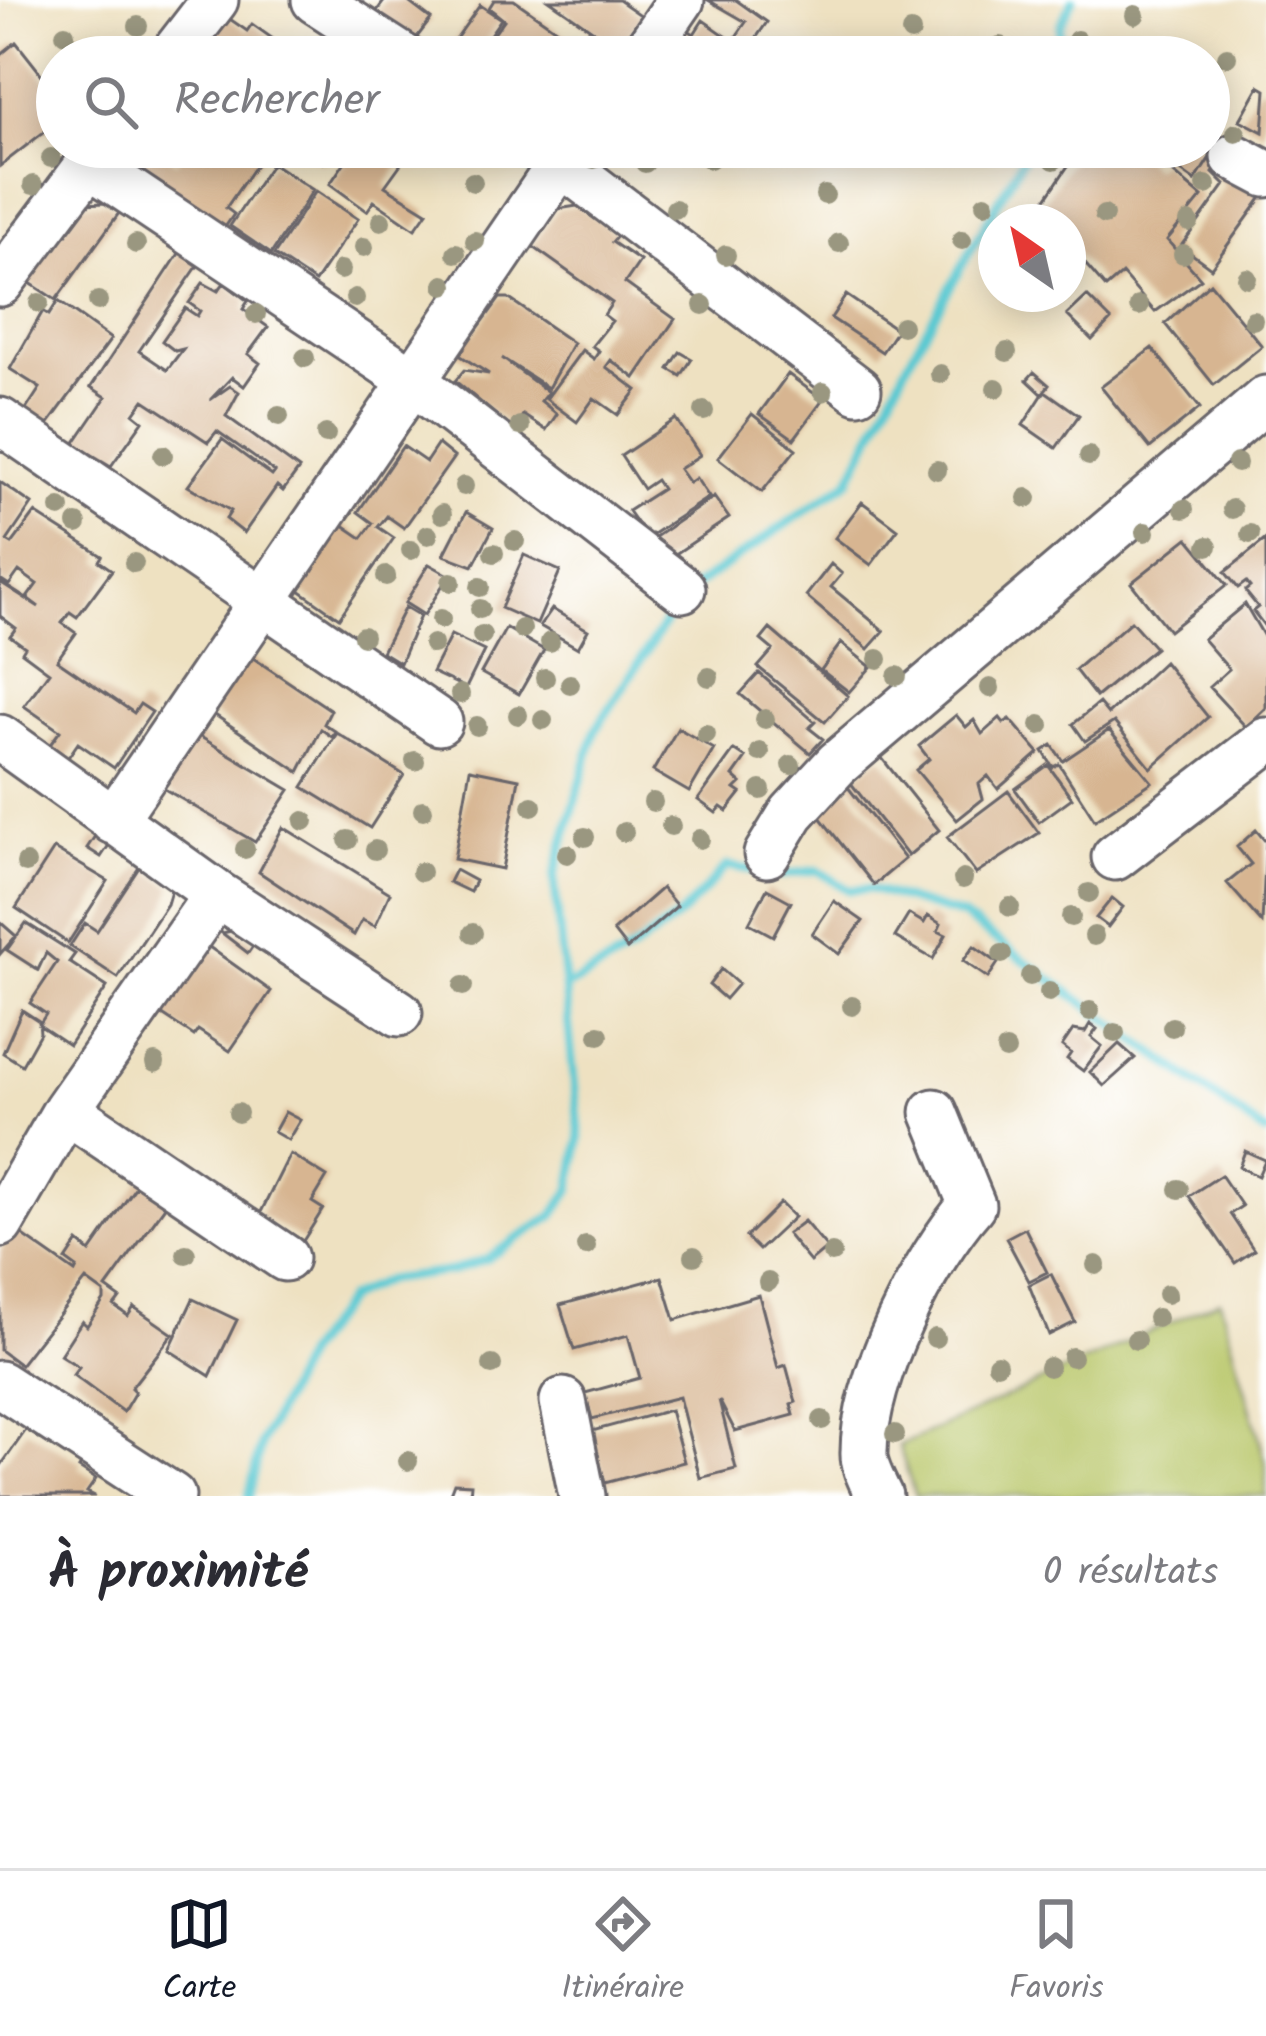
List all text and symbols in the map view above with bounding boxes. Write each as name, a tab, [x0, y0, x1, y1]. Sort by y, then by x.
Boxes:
search box	[36, 36, 1230, 168]
text: Rechercher	[174, 66, 379, 138]
icon: search	[78, 69, 144, 135]
north arrow	[978, 204, 1086, 312]
text: À proximité	[48, 1534, 308, 1615]
text: 0 résultats	[1043, 1543, 1218, 1605]
tab: Carte	[162, 1891, 236, 2016]
tab: Itinéraire	[561, 1891, 684, 2016]
tab: Favoris	[1009, 1891, 1104, 2016]

